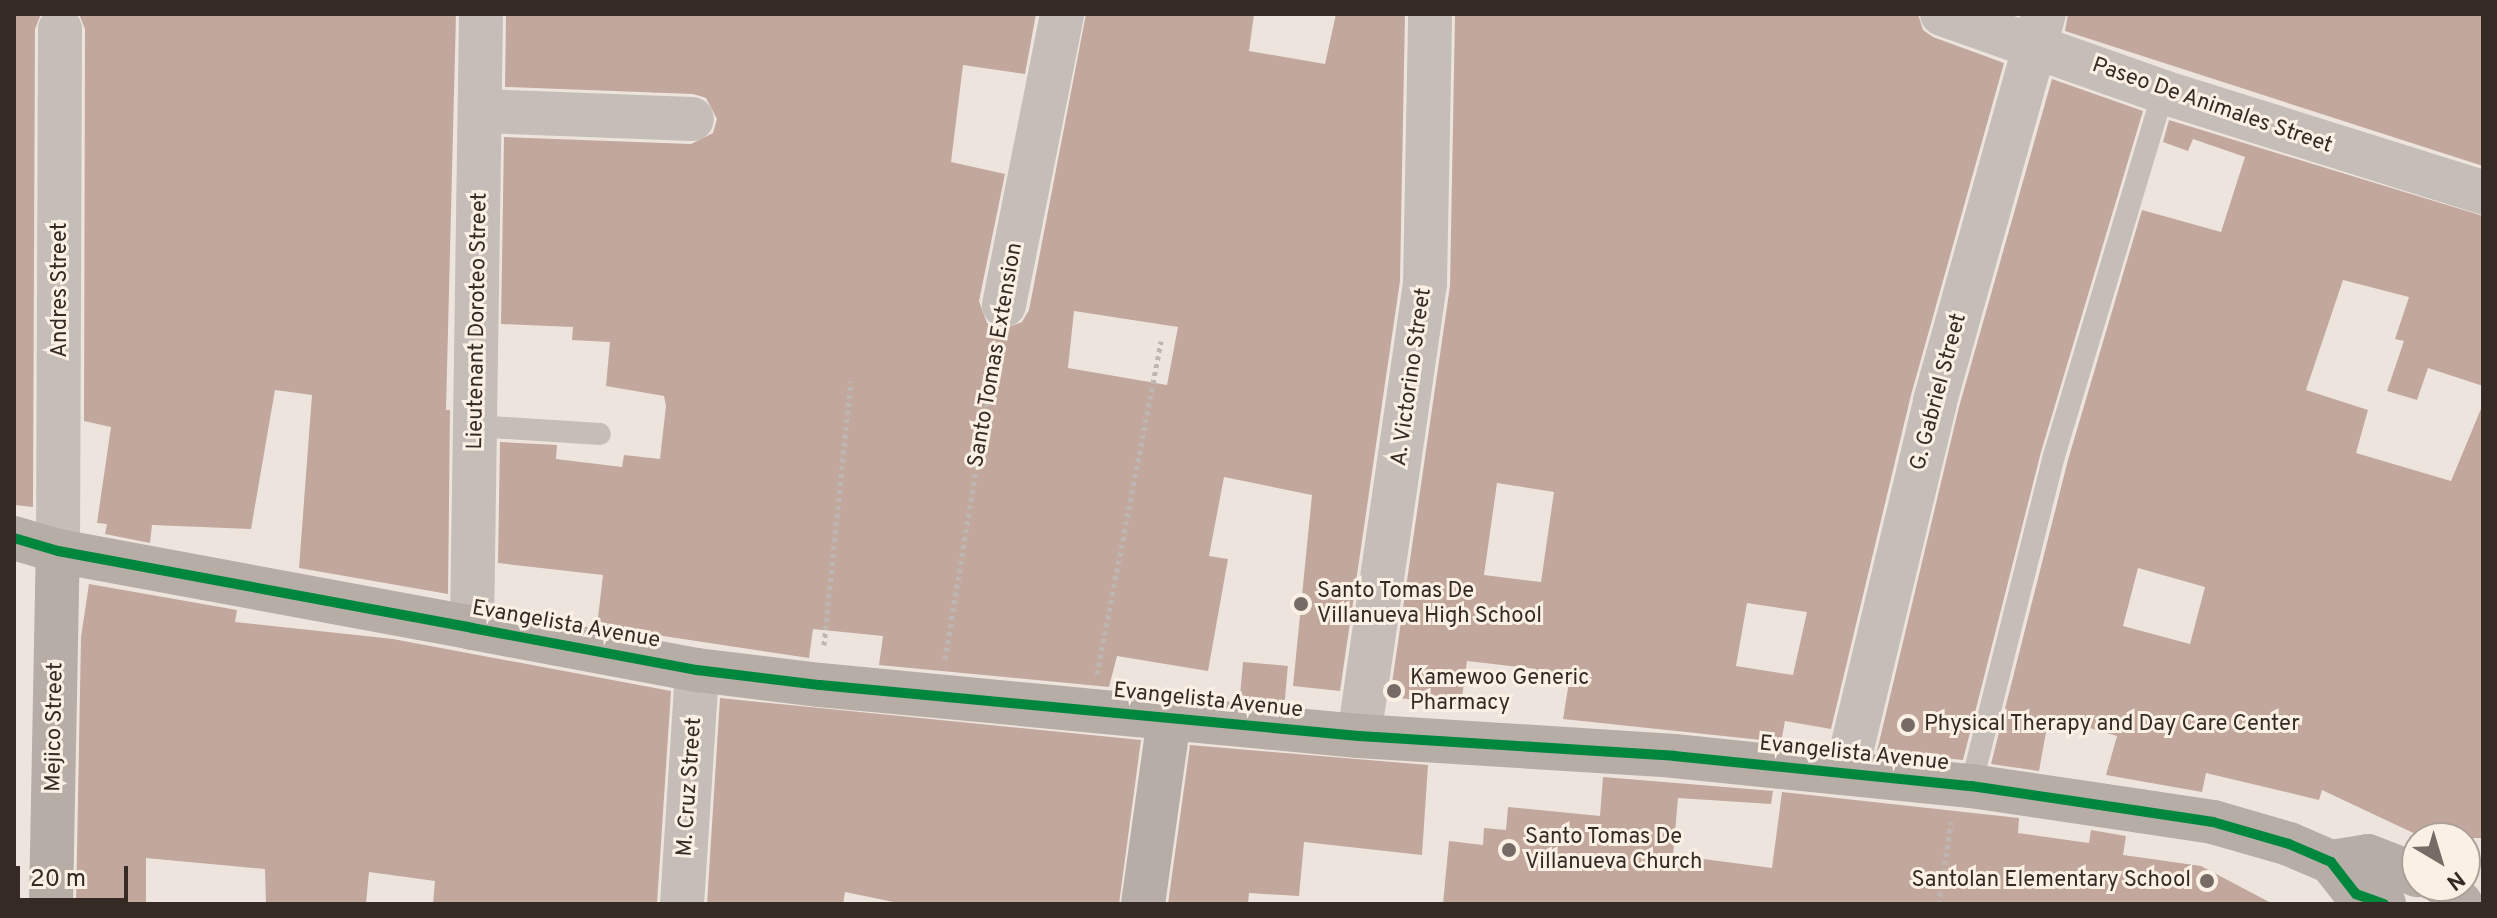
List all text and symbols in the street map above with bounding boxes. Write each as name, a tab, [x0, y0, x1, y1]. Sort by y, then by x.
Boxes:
street label: Paseo De Animales Street	[2088, 52, 2336, 160]
street label: Lieutenant Doroteo Street	[463, 192, 493, 450]
street label: Andres Street	[48, 222, 74, 358]
street label: Santo Tomas Extension	[963, 240, 1029, 470]
street label: A. Victorino Street	[1386, 286, 1438, 468]
street label: G. Gabriel Street	[1905, 311, 1973, 473]
place label: Santo Tomas De Villanueva High School	[1317, 578, 1542, 630]
street label: Evangelista Avenue	[469, 595, 663, 655]
marker: Santo Tomas De Villanueva High School	[1292, 595, 1310, 613]
street label: Mejico Street	[41, 662, 69, 792]
place label: Kamewoo Generic Pharmacy	[1410, 665, 1589, 716]
street label: Evangelista Avenue	[1111, 678, 1305, 724]
marker: Kamewoo Generic Pharmacy	[1385, 682, 1403, 700]
place label: Physical Therapy and Day Care Center	[1924, 712, 2301, 738]
marker: Physical Therapy and Day Care Center	[1899, 716, 1917, 734]
street label: M. Cruz Street	[672, 717, 708, 857]
street label: Evangelista Avenue	[1757, 731, 1951, 777]
north arrow	[2401, 822, 2481, 902]
place label: Santo Tomas De Villanueva Church	[1525, 824, 1702, 876]
marker: Santo Tomas De Villanueva Church	[1500, 841, 1518, 859]
scale bar	[20, 850, 132, 900]
text: N	[2440, 864, 2469, 895]
text: 20 m	[30, 865, 86, 895]
place label: Santolan Elementary School	[1912, 868, 2191, 894]
marker: Santolan Elementary School	[2198, 872, 2216, 890]

